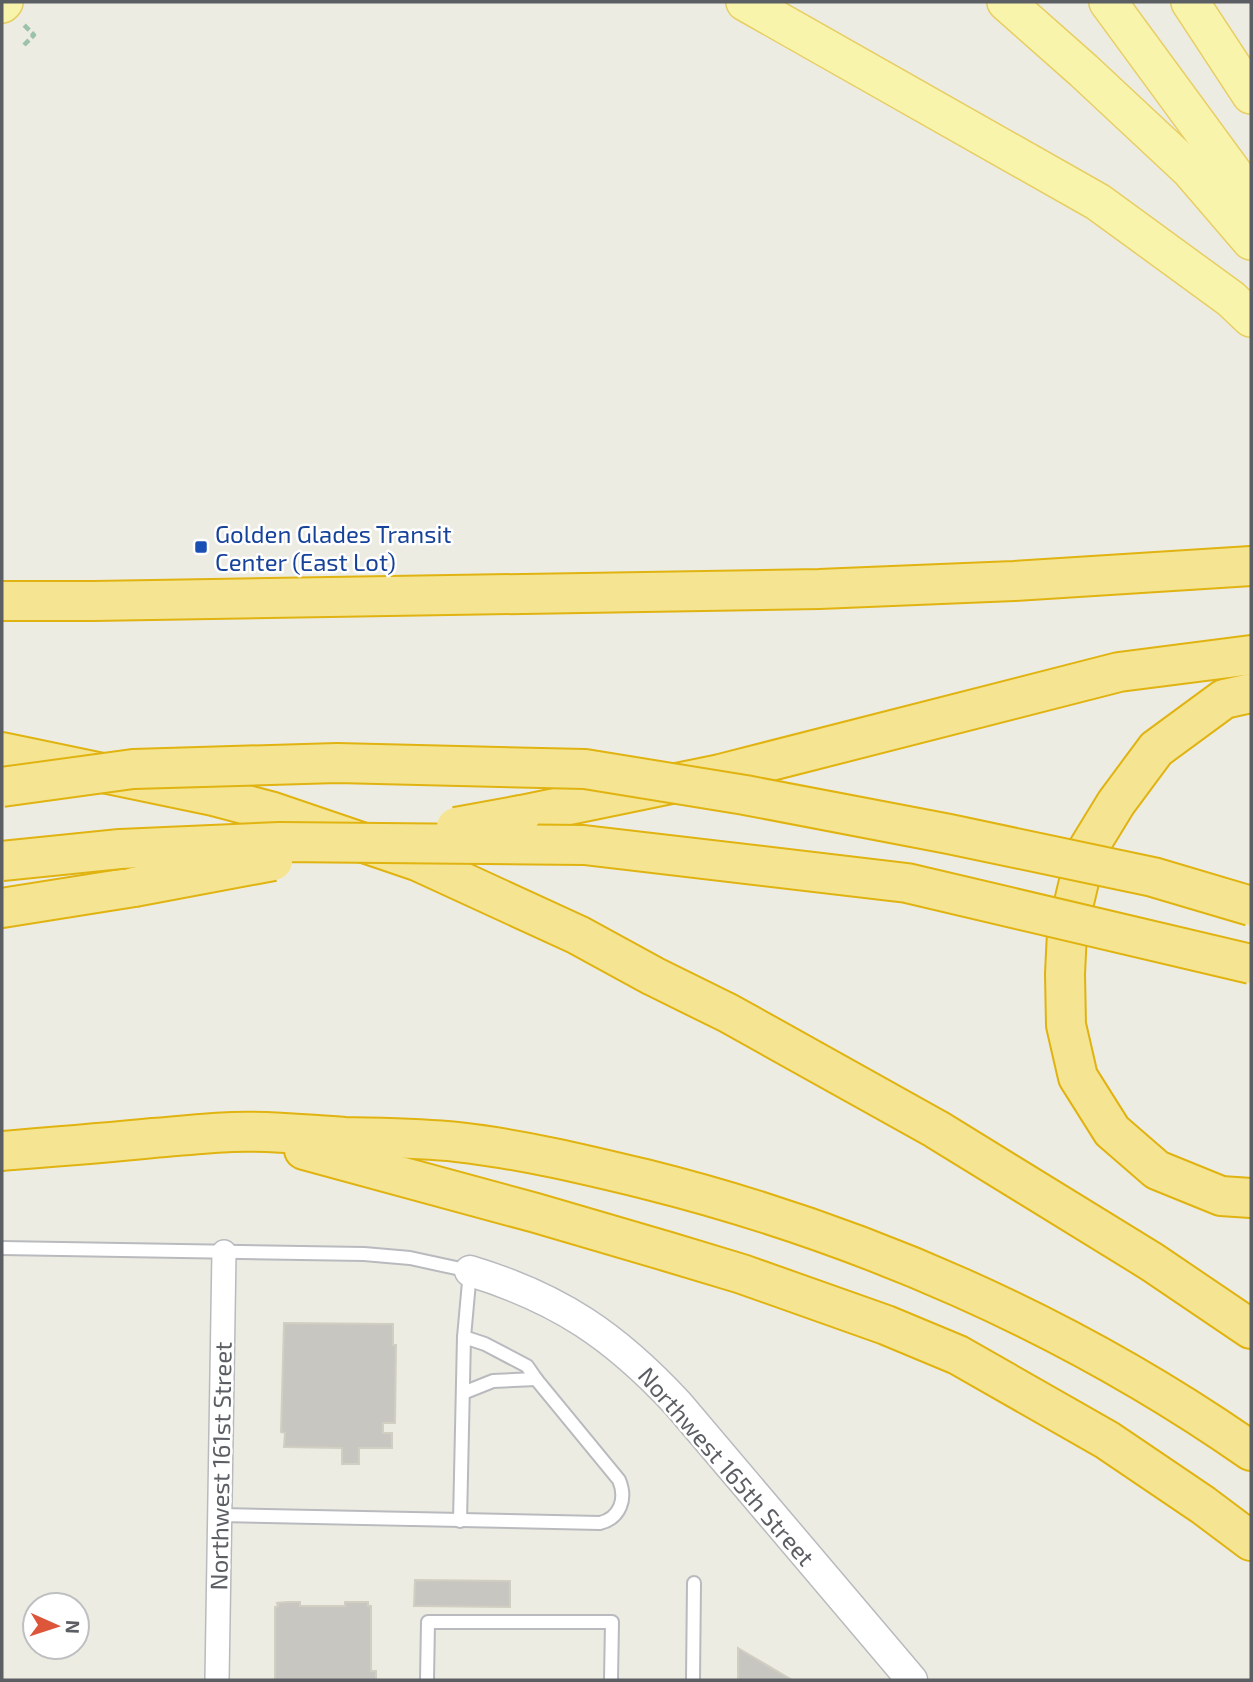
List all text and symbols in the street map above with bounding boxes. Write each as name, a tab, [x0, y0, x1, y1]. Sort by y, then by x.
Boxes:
place label: Golden Glades Transit Center (East Lot)	[215, 519, 452, 576]
marker: Golden Glades Transit Center (East Lot)	[193, 539, 209, 555]
street label: Northwest 161st Street	[203, 1341, 237, 1591]
street label: Northwest 165th Street	[633, 1361, 821, 1571]
north arrow	[21, 1591, 91, 1661]
text: N	[62, 1619, 85, 1634]

